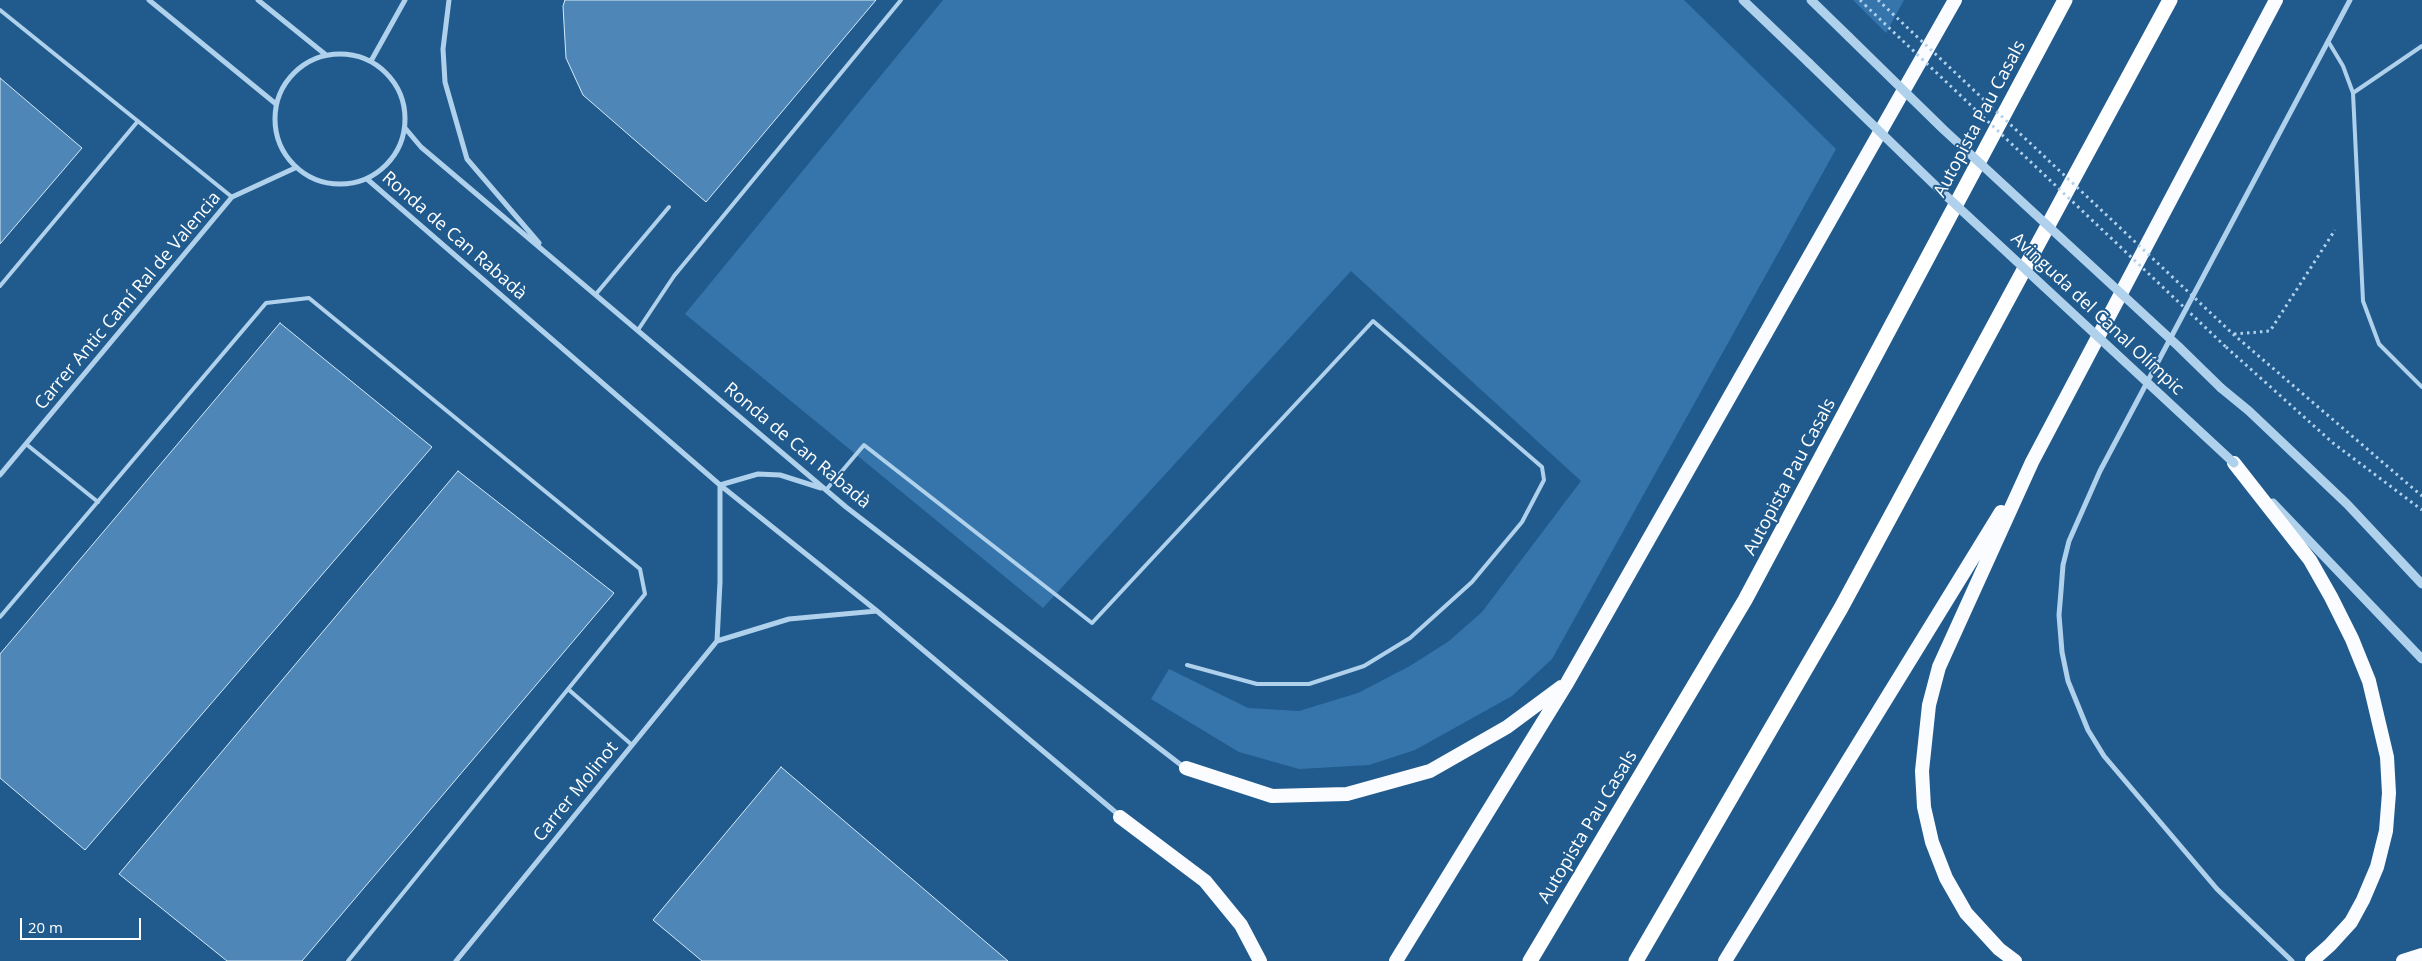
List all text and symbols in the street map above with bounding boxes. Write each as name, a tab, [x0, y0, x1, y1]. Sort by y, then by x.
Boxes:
street label: Autopista Pau Casals	[1930, 37, 2030, 201]
street label: Ronda de Can Rabadà	[377, 167, 531, 305]
street label: Carrer Antic Camí Ral de Valencia	[30, 188, 226, 414]
street label: Avinguda del Canal Olímpic	[2006, 228, 2188, 400]
street label: Ronda de Can Rabadà	[719, 378, 875, 514]
street label: Autopista Pau Casals	[1740, 395, 1840, 559]
street label: Carrer Molinot	[529, 738, 623, 846]
street label: Autopista Pau Casals	[1534, 747, 1642, 907]
scale bar	[22, 908, 144, 940]
text: 20 m	[28, 917, 63, 937]

